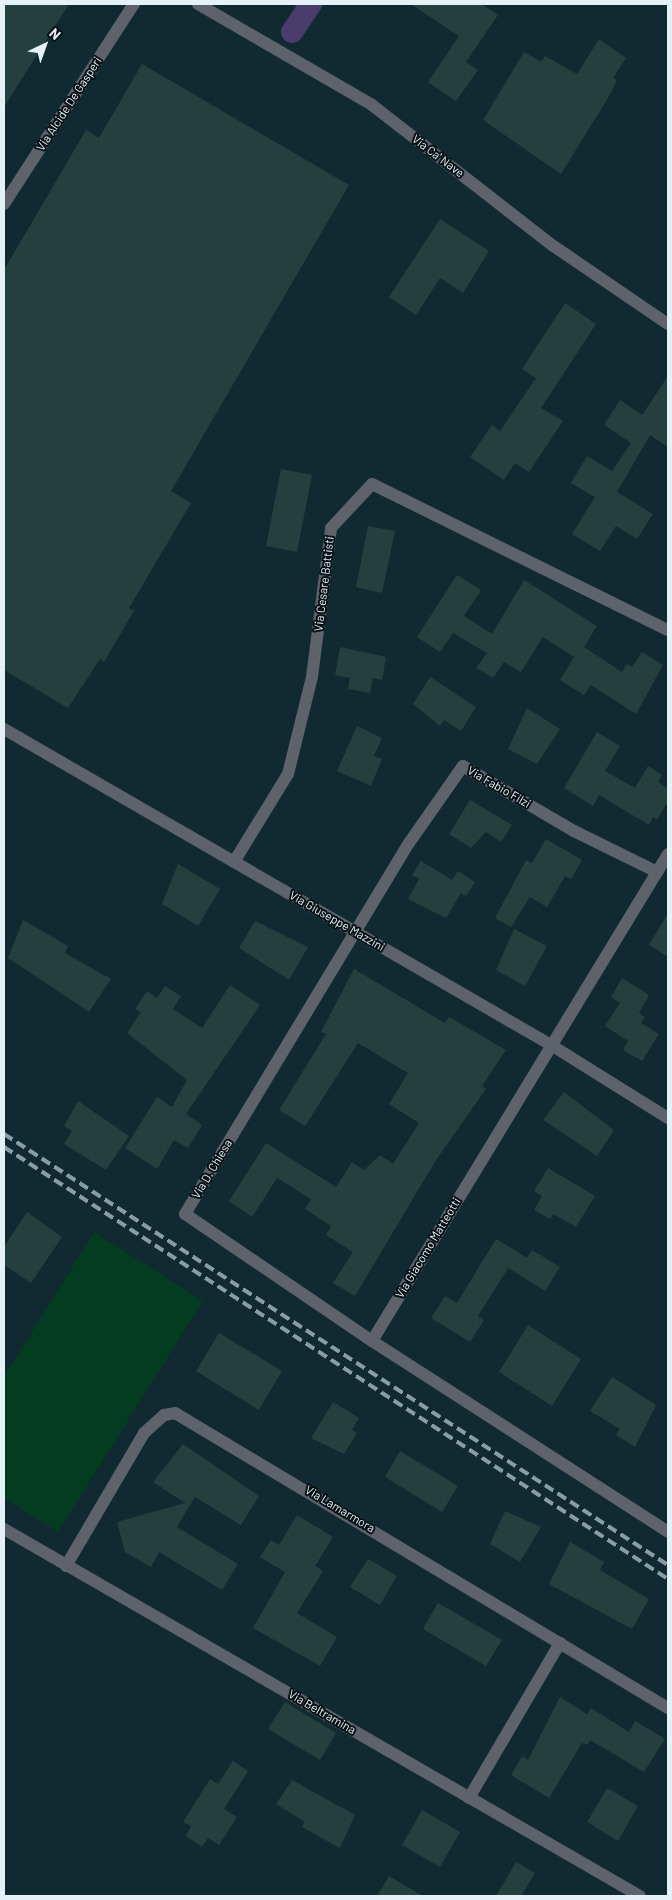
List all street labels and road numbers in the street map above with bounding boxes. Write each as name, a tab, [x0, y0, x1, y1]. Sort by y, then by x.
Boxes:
street label: Via Alcide De Gasperi	[33, 54, 105, 154]
street label: Via Ca' Nave	[409, 132, 467, 180]
street label: Via Cesare Battisti	[311, 536, 337, 632]
street label: Via Fabio Filzi	[465, 763, 533, 811]
street label: Via Giuseppe Mazzini	[287, 888, 387, 954]
street label: Via D. Chiesa	[189, 1137, 235, 1201]
street label: Via Giacomo Matteotti	[392, 1195, 464, 1301]
street label: Via Lamarmora	[302, 1483, 378, 1535]
street label: Via Beltramina	[286, 1687, 358, 1737]

